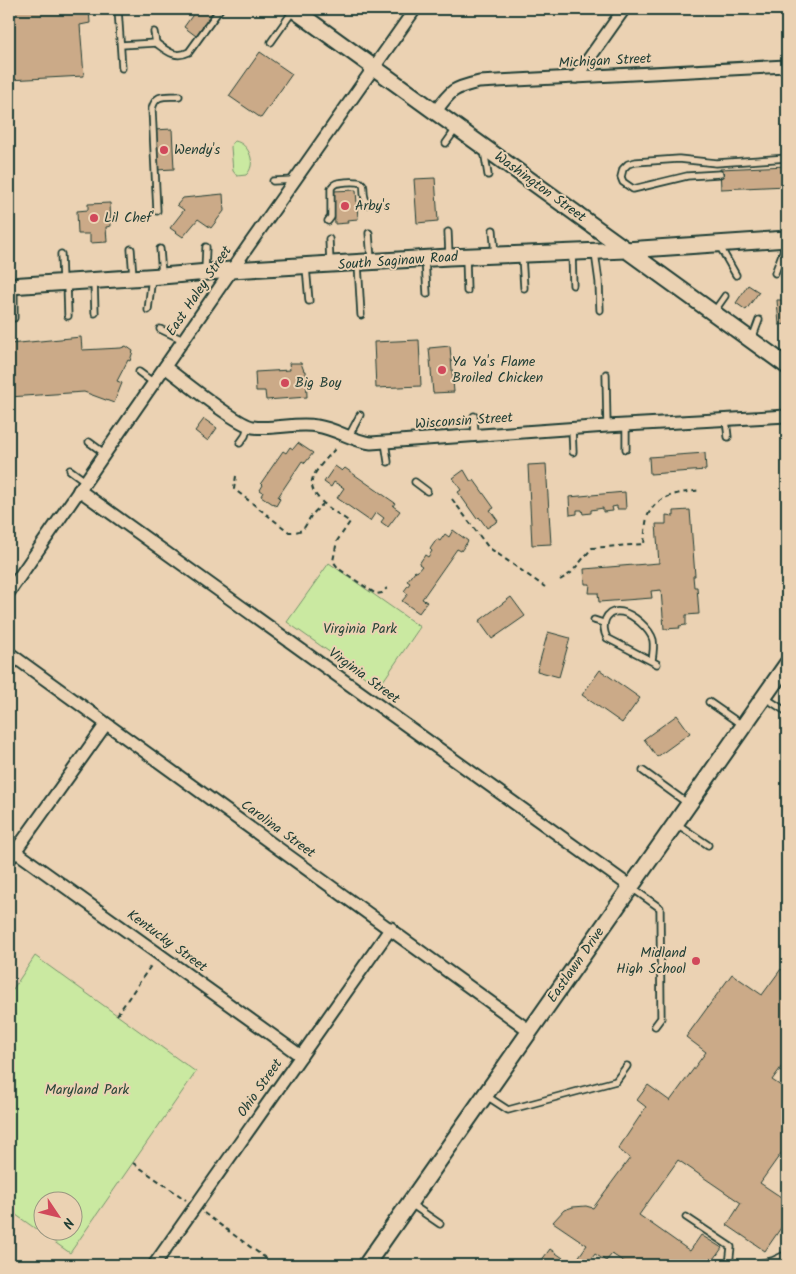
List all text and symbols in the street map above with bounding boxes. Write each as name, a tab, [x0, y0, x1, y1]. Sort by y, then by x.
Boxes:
street label: Michigan Street	[558, 48, 653, 74]
place label: Wendy's	[174, 139, 220, 161]
marker: Wendy's	[158, 144, 170, 156]
street label: Washington Street	[490, 146, 591, 228]
place label: Arby's	[355, 195, 390, 217]
marker: Arby's	[339, 200, 351, 212]
place label: Lil Chef'	[104, 207, 154, 229]
marker: Lil Chef'	[88, 212, 100, 224]
street label: East Haley Street	[160, 241, 238, 341]
street label: South Saginaw Road	[337, 246, 460, 276]
place label: Ya Ya's Flame Broiled Chicken	[452, 351, 543, 389]
marker: Ya Ya's Flame Broiled Chicken	[436, 364, 448, 376]
place label: Big Boy	[295, 372, 342, 394]
marker: Big Boy	[279, 377, 291, 389]
street label: Wisconsin Street	[414, 407, 514, 435]
park label: Virginia Park	[323, 618, 397, 640]
street label: Virginia Street	[324, 642, 405, 710]
street label: Carolina Street	[236, 794, 320, 864]
street label: Kentucky Street	[122, 904, 212, 978]
street label: Eastlawn Drive	[542, 922, 611, 1007]
place label: Midland High School	[616, 942, 687, 980]
marker: Midland High School	[690, 955, 702, 967]
street label: Ohio Street	[232, 1054, 289, 1122]
park label: Maryland Park	[45, 1079, 130, 1101]
north arrow	[32, 1192, 82, 1242]
text: N	[56, 1213, 79, 1233]

